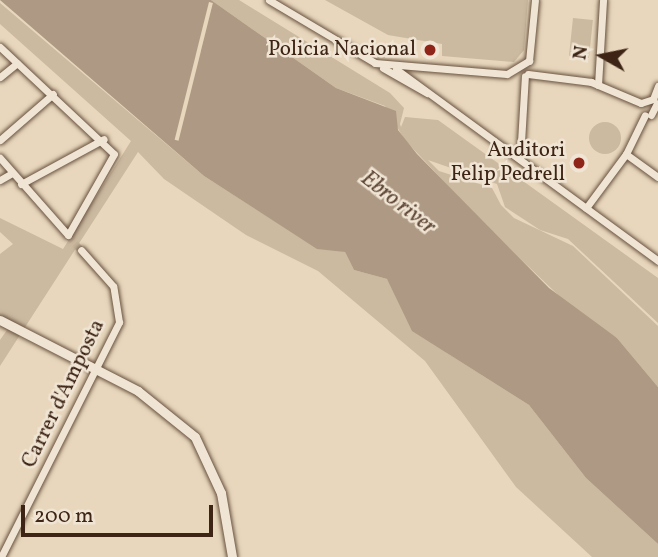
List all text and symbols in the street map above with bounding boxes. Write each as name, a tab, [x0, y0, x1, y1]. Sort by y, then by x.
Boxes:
north arrow	[567, 21, 637, 91]
place label: Policia Nacional	[268, 37, 416, 63]
marker: Policia Nacional	[422, 42, 438, 58]
text: N	[567, 44, 595, 62]
place label: Auditori Felip Pedrell	[451, 138, 565, 188]
marker: Auditori Felip Pedrell	[571, 155, 587, 171]
water label: Ebro river	[355, 165, 441, 241]
street label: Carrer d'Amposta	[17, 316, 111, 472]
scale bar	[24, 490, 217, 534]
text: 200 m	[34, 502, 94, 531]

